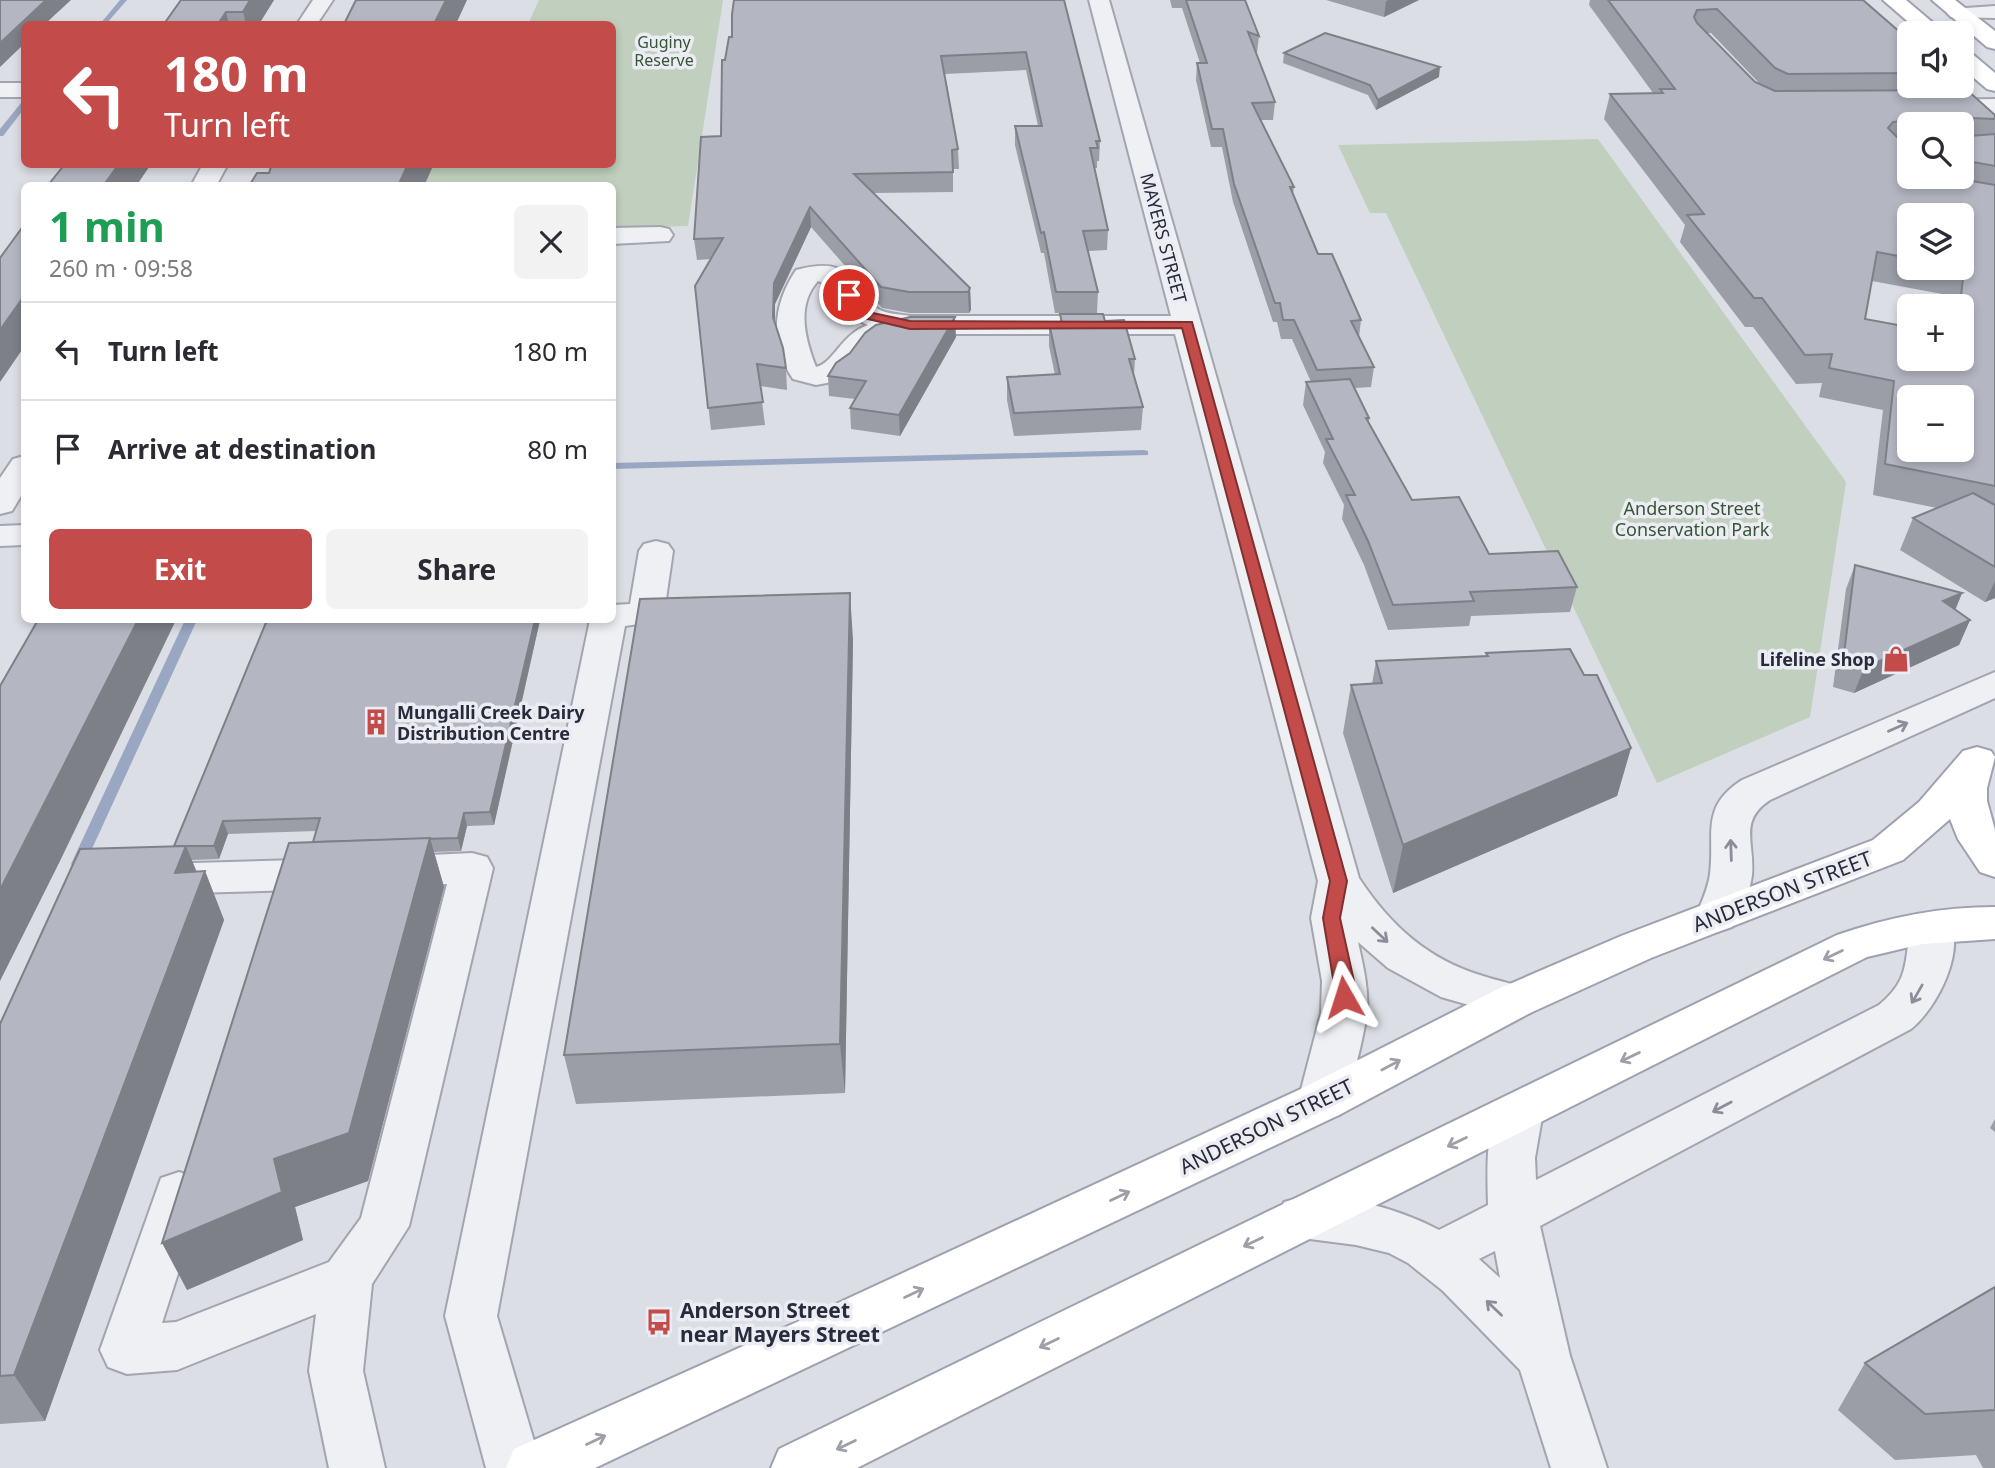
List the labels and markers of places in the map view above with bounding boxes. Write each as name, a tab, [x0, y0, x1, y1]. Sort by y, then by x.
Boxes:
pin	[819, 265, 879, 325]
shop icon: Lifeline Shop	[1881, 644, 1911, 674]
place label: Lifeline Shop	[1760, 647, 1875, 671]
place label: Mungalli Creek Dairy Distribution Centre	[397, 700, 585, 745]
building icon: Mungalli Creek Dairy Distribution Centre	[361, 707, 391, 737]
place label: Anderson Street near Mayers Street	[680, 1296, 880, 1348]
bus stop icon: Anderson Street near Mayers Street	[644, 1307, 674, 1337]

